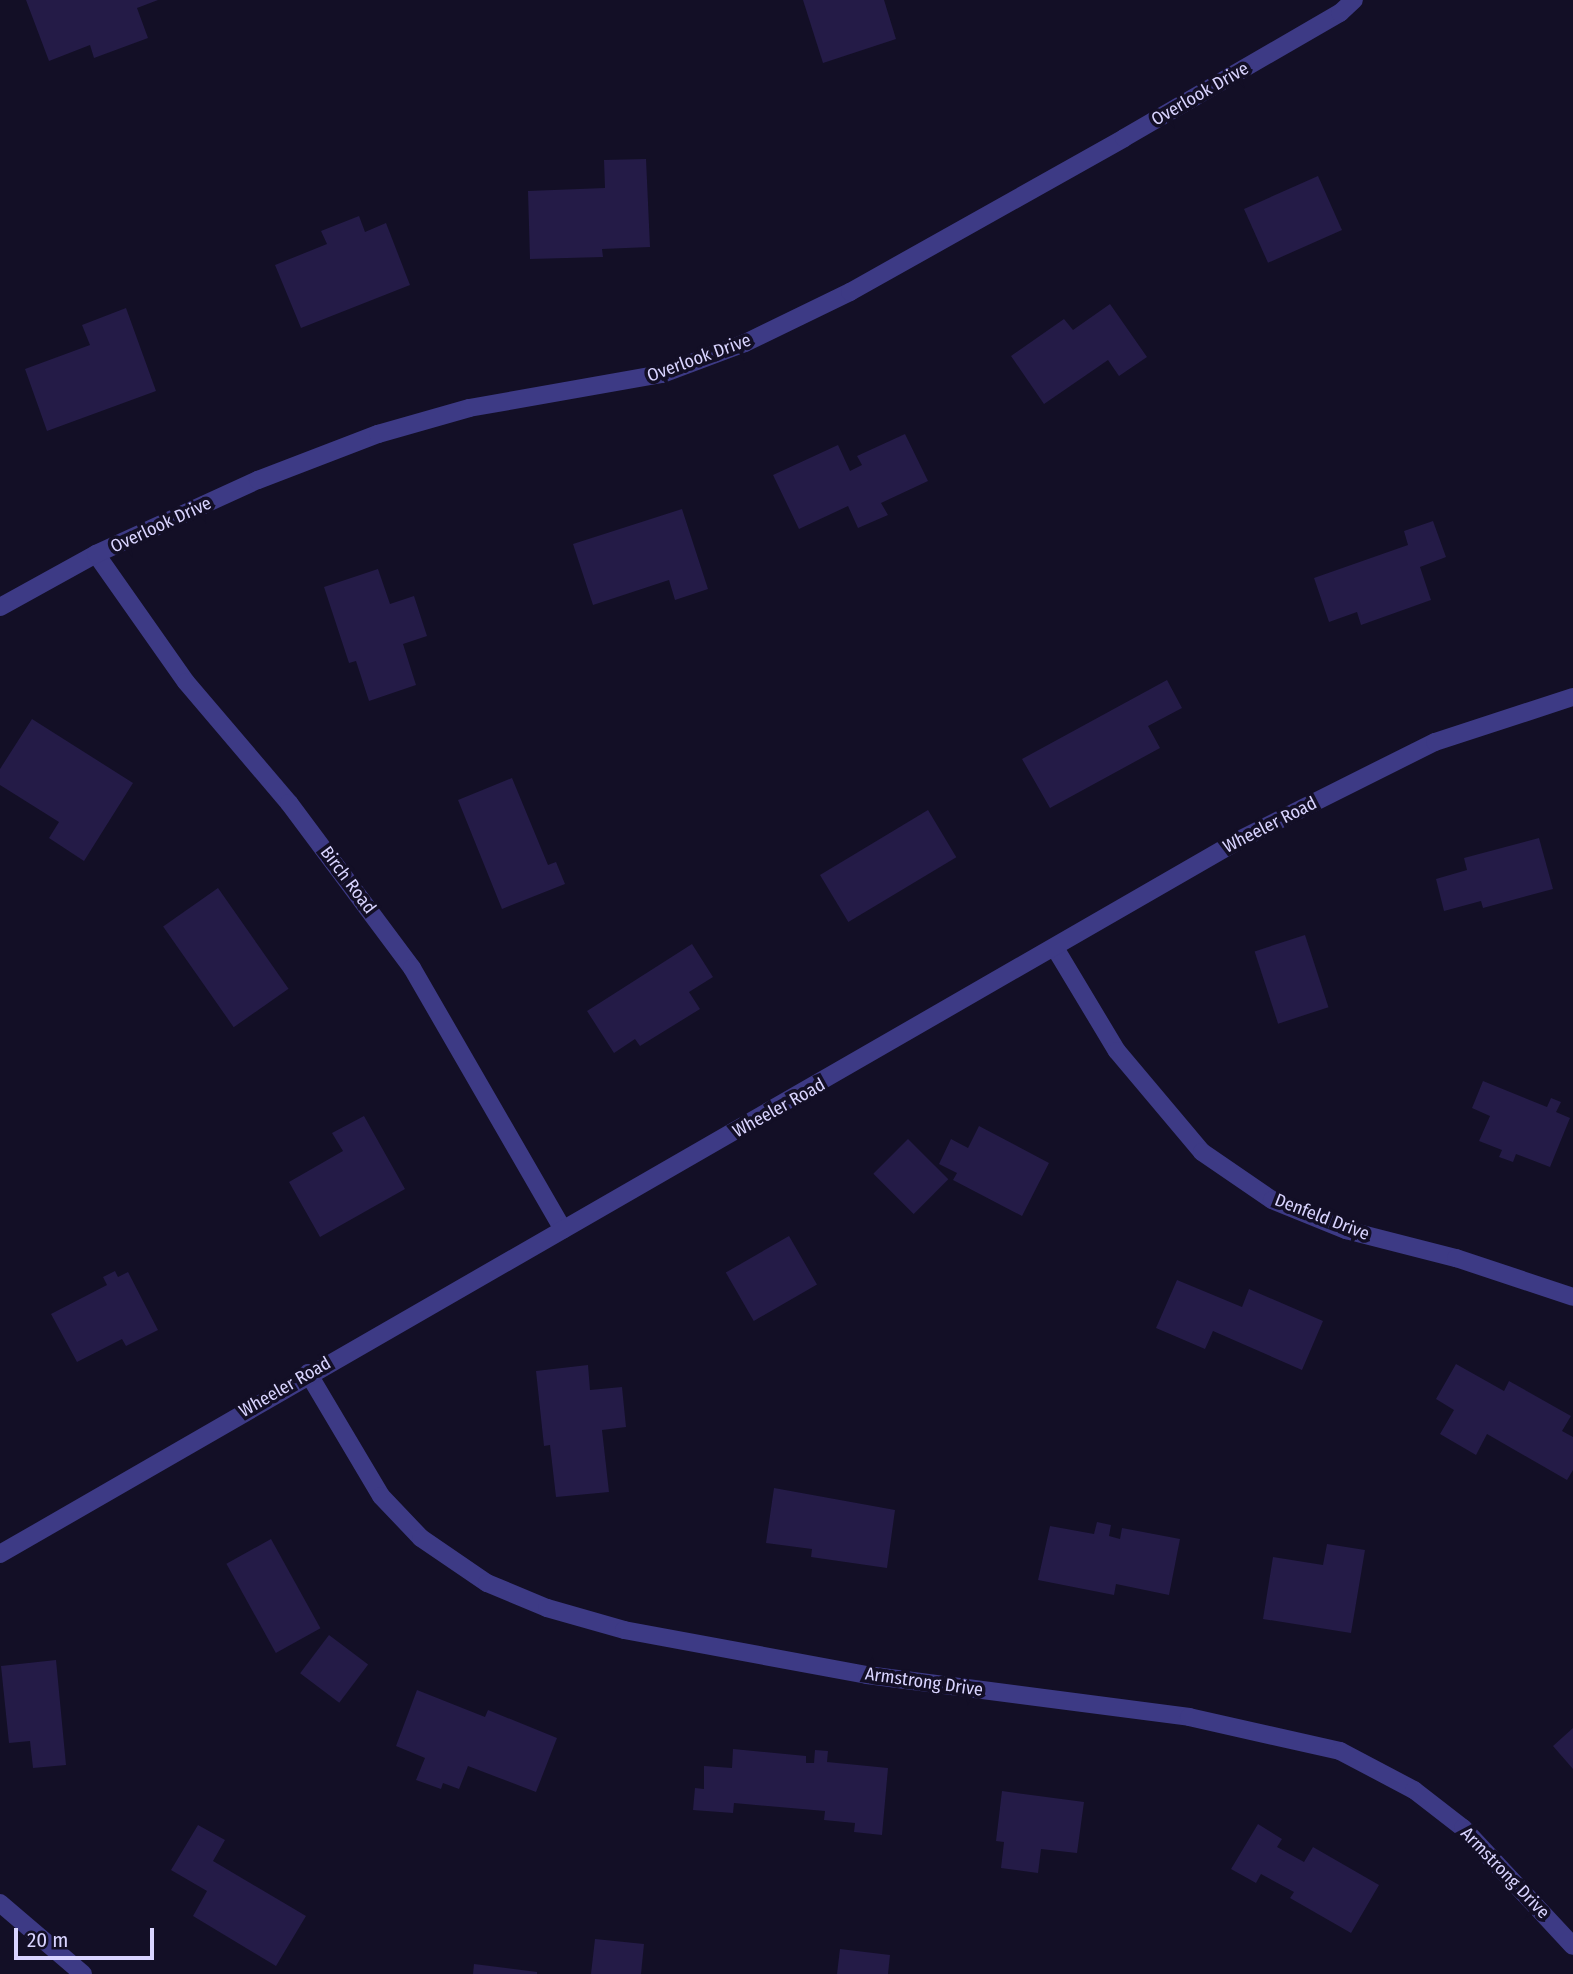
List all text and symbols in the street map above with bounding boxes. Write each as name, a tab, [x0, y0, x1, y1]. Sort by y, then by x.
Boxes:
street label: Overlook Drive	[1148, 57, 1252, 131]
street label: Overlook Drive	[644, 329, 754, 387]
street label: Overlook Drive	[107, 492, 215, 558]
street label: Wheeler Road	[1220, 792, 1320, 858]
street label: Birch Road	[316, 842, 380, 918]
street label: Wheeler Road	[729, 1074, 829, 1142]
street label: Denfeld Drive	[1272, 1189, 1372, 1245]
street label: Wheeler Road	[235, 1352, 335, 1422]
street label: Armstrong Drive	[864, 1663, 984, 1701]
street label: Armstrong Drive	[1456, 1823, 1554, 1923]
scale bar	[18, 1914, 158, 1958]
text: 20 m	[27, 1927, 68, 1953]

